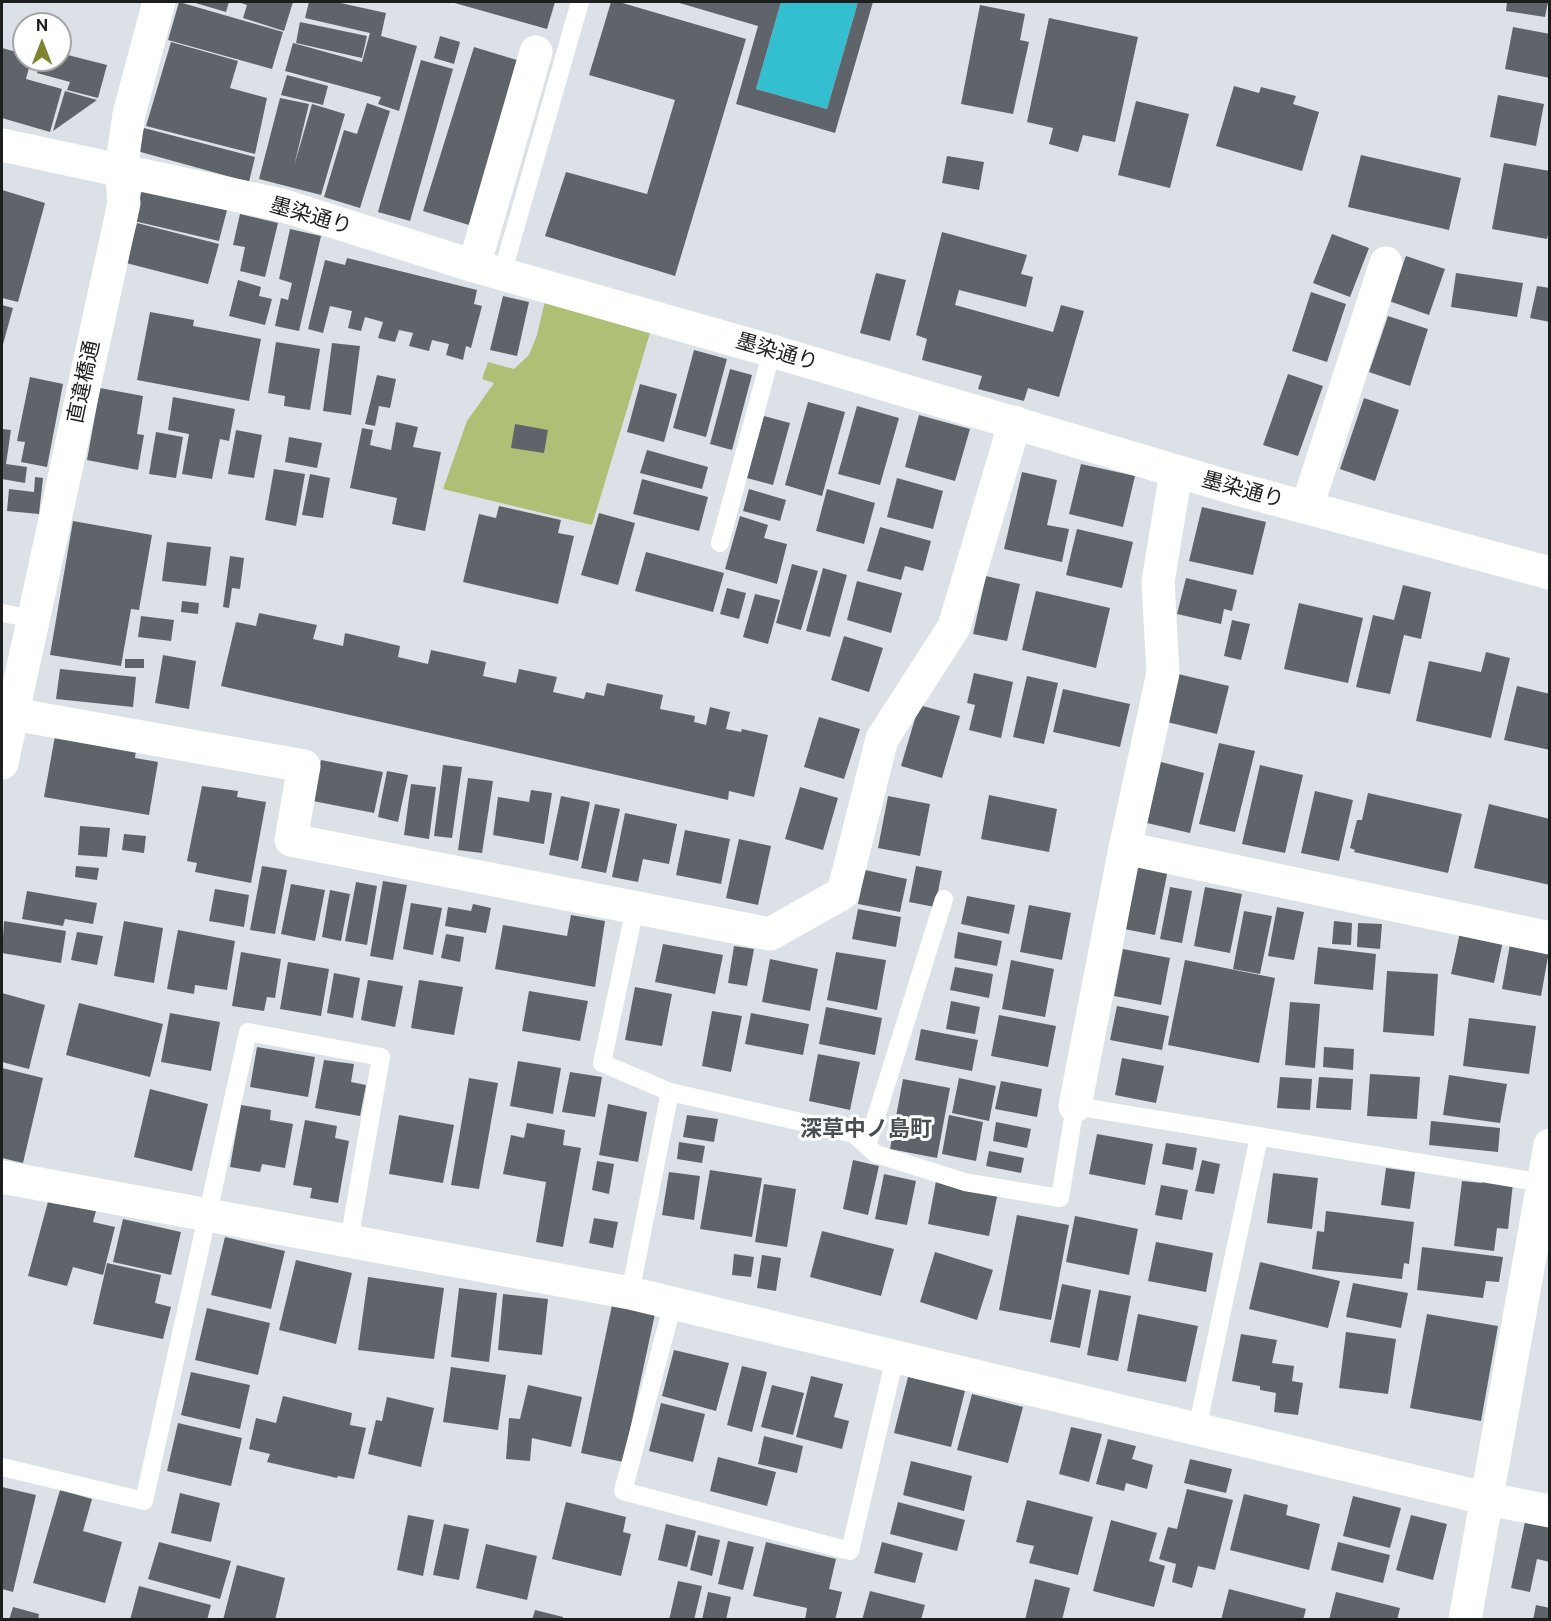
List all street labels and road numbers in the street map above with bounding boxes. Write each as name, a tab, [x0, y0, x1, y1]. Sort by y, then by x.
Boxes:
street label: 墨染通り	[267, 192, 355, 240]
street label: 墨染通り	[733, 328, 821, 376]
street label: 直違橋通	[63, 338, 105, 426]
street label: 墨染通り	[1199, 467, 1287, 513]

